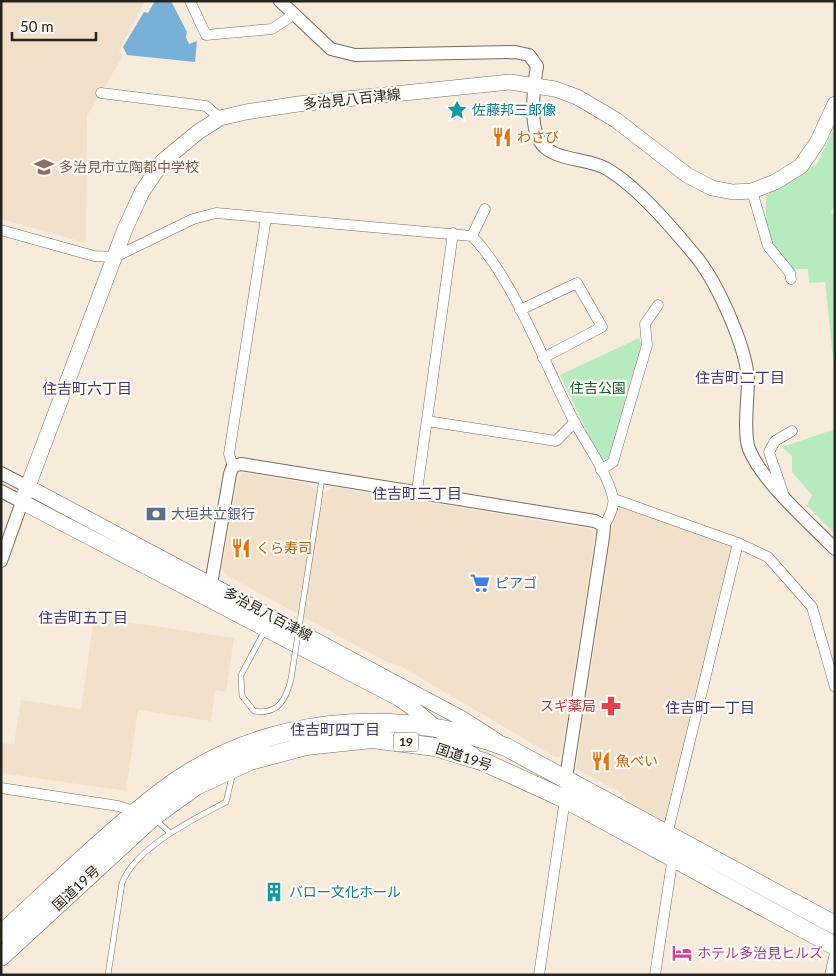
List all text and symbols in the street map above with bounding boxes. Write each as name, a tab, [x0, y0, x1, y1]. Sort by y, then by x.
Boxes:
scale bar	[12, 10, 96, 42]
text: 50 m	[20, 17, 54, 35]
street label: 多治見八百津線	[302, 85, 402, 112]
place icon: 佐藤邦三郎像	[446, 99, 468, 121]
place label: 佐藤邦三郎像	[472, 101, 556, 118]
restaurant icon: わさび	[491, 126, 513, 148]
place label: わさび	[517, 128, 559, 145]
school or university icon: 多治見市立陶都中学校	[33, 156, 55, 178]
place label: 多治見市立陶都中学校	[59, 158, 199, 175]
district label: 住吉町二丁目	[695, 368, 785, 386]
district label: 住吉町六丁目	[42, 379, 132, 397]
park label: 住吉公園	[570, 379, 626, 396]
district label: 住吉町三丁目	[372, 484, 462, 502]
bank icon: 大垣共立銀行	[145, 503, 167, 525]
place label: 大垣共立銀行	[171, 505, 255, 522]
restaurant icon: くら寿司	[230, 537, 252, 559]
place label: くら寿司	[256, 539, 312, 556]
supermarket icon: ピアゴ	[469, 572, 491, 594]
place label: ピアゴ	[495, 574, 537, 591]
street label: 多治見八百津線	[221, 583, 315, 644]
district label: 住吉町五丁目	[38, 608, 128, 626]
pharmacy icon: スギ薬局	[600, 695, 622, 717]
place label: スギ薬局	[540, 697, 596, 714]
district label: 住吉町一丁目	[665, 698, 755, 716]
district label: 住吉町四丁目	[290, 720, 380, 738]
road number: 19	[394, 732, 418, 752]
street label: 国道19号	[434, 739, 494, 774]
restaurant icon: 魚べい	[590, 750, 612, 772]
place label: 魚べい	[616, 752, 658, 769]
street label: 国道19号	[49, 862, 103, 914]
building icon: バロー文化ホール	[263, 881, 285, 903]
place label: バロー文化ホール	[289, 883, 401, 900]
hotel icon: ホテル多治見ヒルズ	[671, 942, 693, 964]
place label: ホテル多治見ヒルズ	[697, 944, 823, 961]

